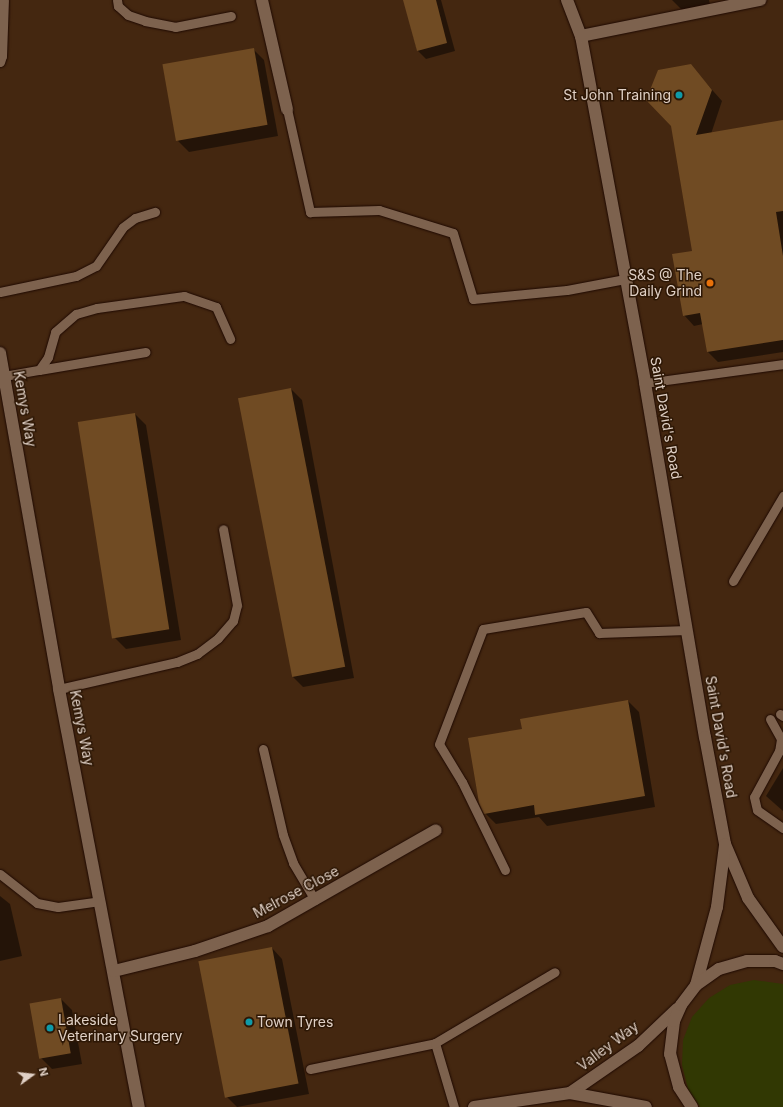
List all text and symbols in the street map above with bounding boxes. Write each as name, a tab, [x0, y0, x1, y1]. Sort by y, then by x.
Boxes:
place label: St John Training	[563, 87, 671, 103]
marker: St John Training	[674, 90, 684, 100]
place label: S&S @ The Daily Grind	[628, 267, 702, 300]
marker: S&S @ The Daily Grind	[705, 278, 715, 288]
street label: Saint David's Road	[647, 356, 685, 480]
street label: Kemys Way	[10, 370, 40, 448]
street label: Saint David's Road	[702, 675, 740, 799]
street label: Kemys Way	[66, 689, 98, 767]
street label: Melrose Close	[250, 862, 342, 922]
place label: Lakeside Veterinary Surgery	[58, 1012, 182, 1044]
place label: Town Tyres	[257, 1014, 333, 1030]
marker: Town Tyres	[244, 1017, 254, 1027]
street label: Valley Way	[574, 1018, 642, 1074]
marker: Lakeside Veterinary Surgery	[45, 1023, 55, 1033]
north arrow	[12, 1055, 52, 1095]
text: N	[36, 1066, 51, 1078]

